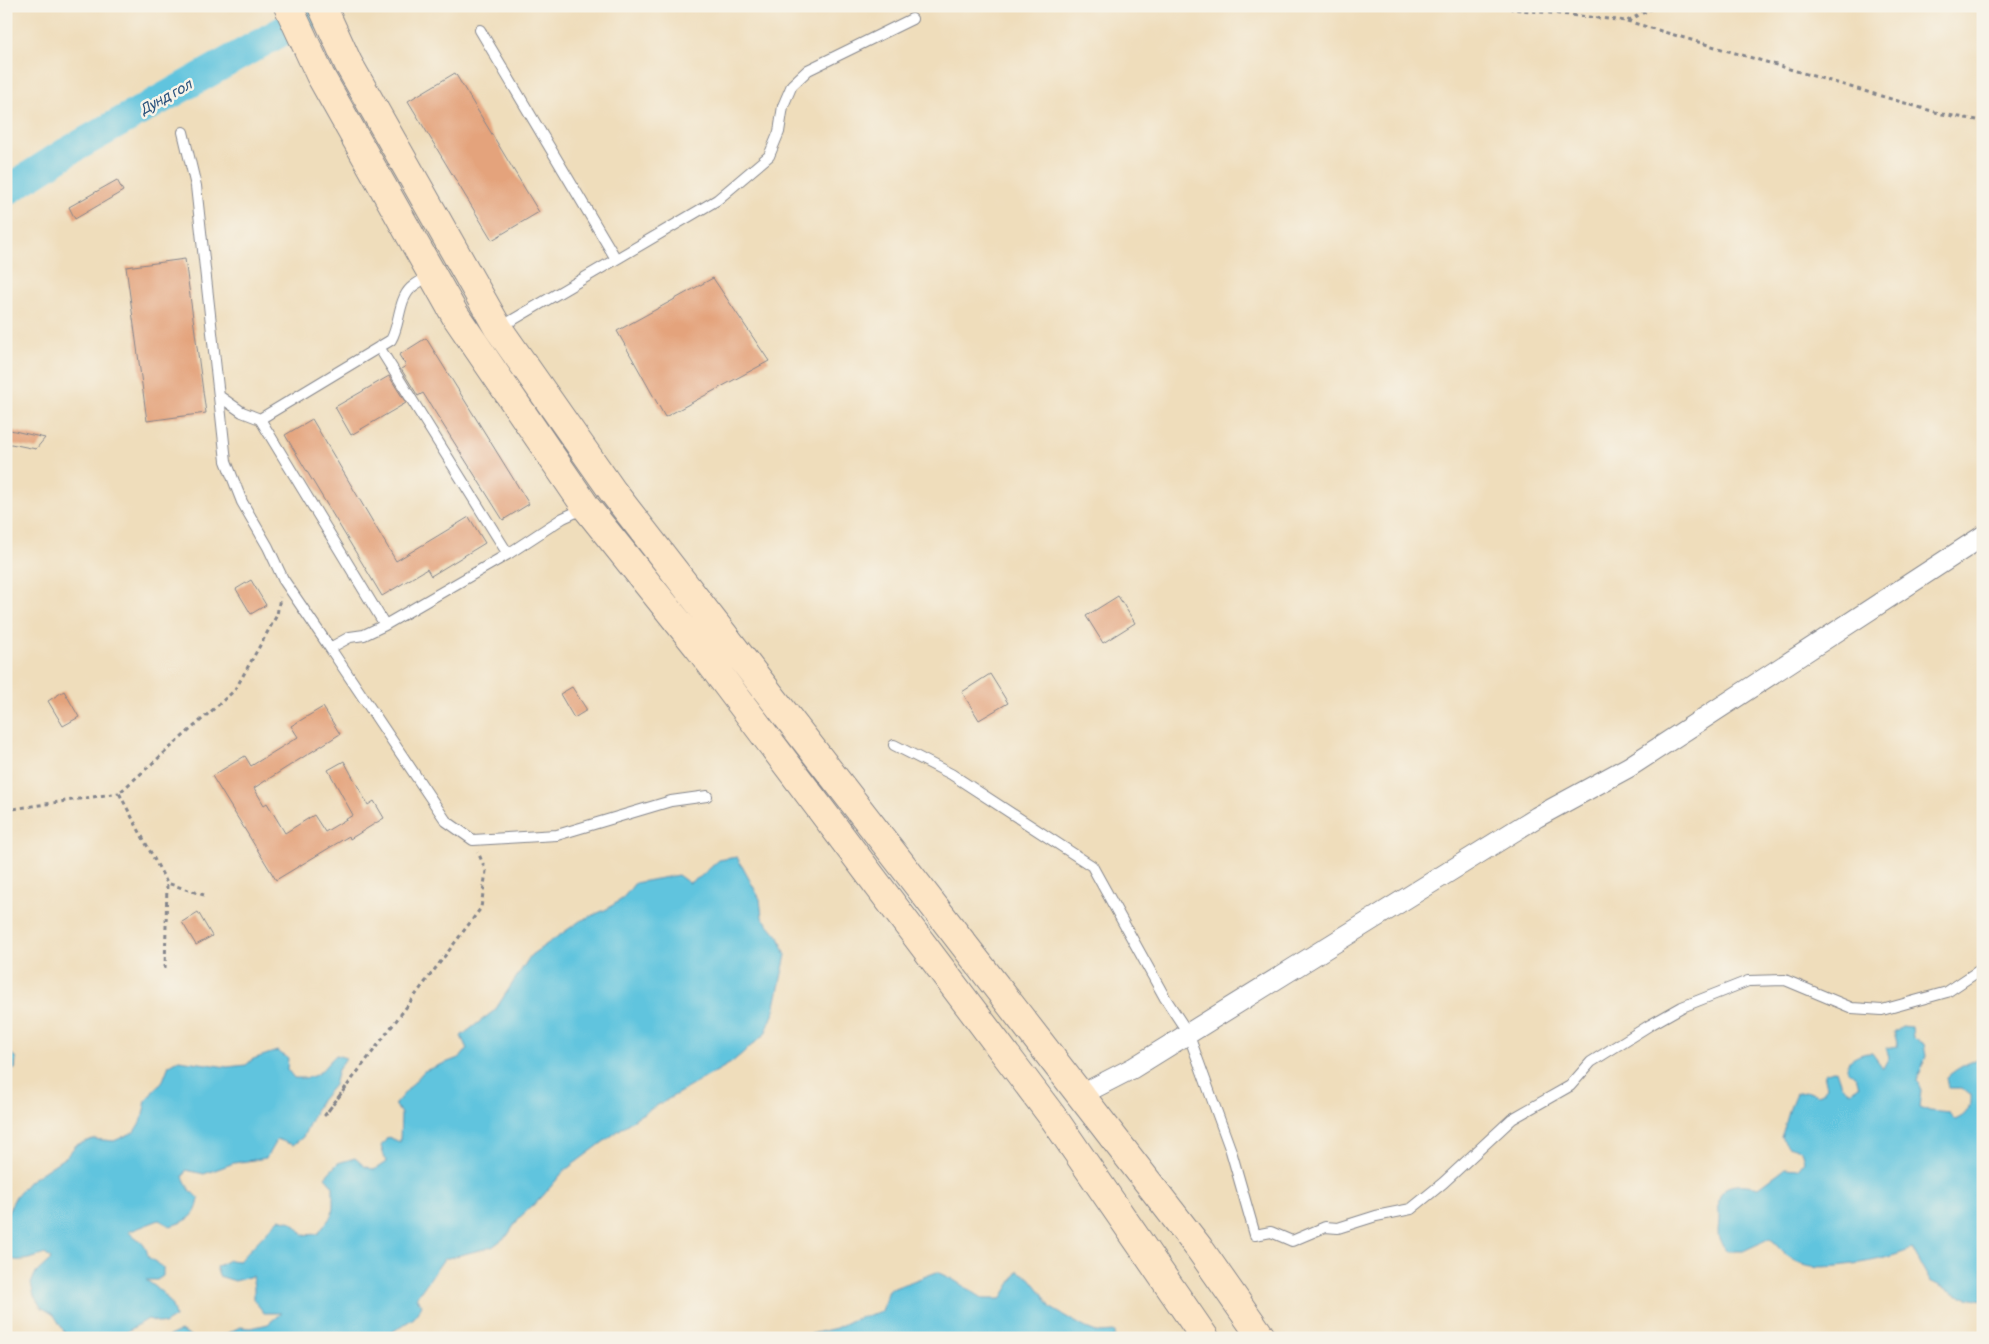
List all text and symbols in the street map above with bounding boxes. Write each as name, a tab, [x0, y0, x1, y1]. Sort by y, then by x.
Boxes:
water label: Дунд гол	[136, 75, 196, 120]

